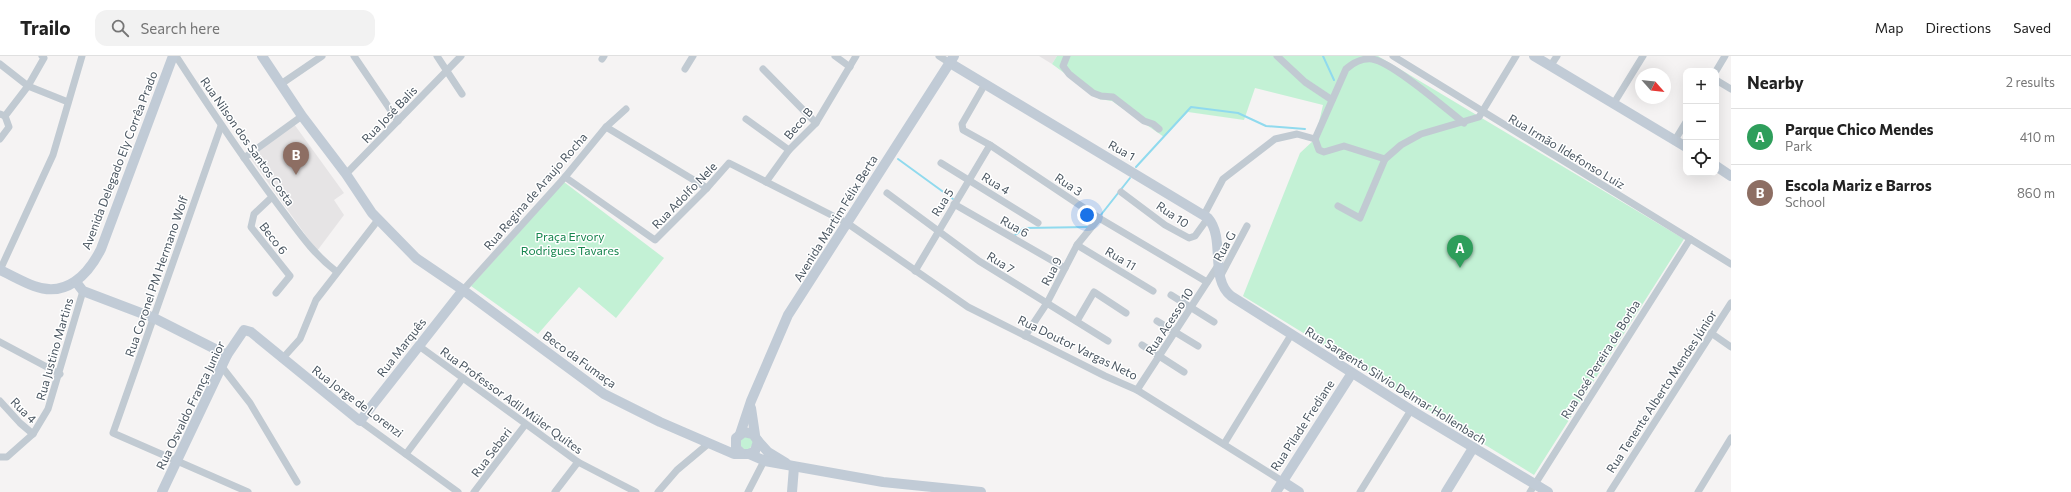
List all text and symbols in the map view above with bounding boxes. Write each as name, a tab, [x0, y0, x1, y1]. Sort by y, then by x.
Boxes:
search box	[95, 10, 375, 46]
text: Trailo	[20, 16, 71, 39]
icon: search	[109, 17, 131, 39]
text: Search here	[141, 19, 220, 37]
text: Map	[1875, 19, 1904, 36]
text: Directions	[1926, 19, 1991, 36]
text: Saved	[2013, 19, 2051, 36]
north arrow	[1635, 68, 1671, 104]
map controls	[1683, 68, 1719, 176]
button: +	[1683, 68, 1719, 104]
street label: Avenida Delegado Ely Corrêa Prado	[78, 69, 160, 251]
text: Nearby	[1747, 72, 1804, 93]
street label: Rua Nilson dos Santos Costa	[198, 74, 298, 208]
text: 2 results	[2006, 74, 2055, 90]
street label: Rua José Balis	[358, 83, 420, 146]
street label: Beco B	[781, 104, 815, 142]
button: −	[1683, 104, 1719, 140]
street label: Rua Irmão Ildefonso Luiz	[1506, 111, 1628, 191]
text: Parque Chico Mendes	[1785, 120, 1934, 138]
text: A	[1755, 129, 1765, 145]
text: 410 m	[2020, 129, 2055, 145]
street label: Rua Regina de Araujo Rocha	[480, 130, 590, 252]
street label: Rua 1	[1106, 137, 1138, 163]
text: Park	[1785, 138, 1812, 154]
button: locate	[1683, 140, 1719, 176]
pin: B	[283, 142, 309, 175]
street label: Avenida Martim Félix Berta	[790, 152, 880, 284]
street label: Rua Adolfo Nele	[649, 159, 719, 231]
street label: Rua 4	[979, 169, 1013, 197]
street label: Rua 3	[1053, 170, 1086, 198]
text: Escola Mariz e Barros	[1785, 176, 1932, 194]
street label: Rua 5	[928, 185, 956, 218]
text: B	[1756, 185, 1764, 201]
text: 860 m	[2017, 185, 2055, 201]
street label: Rua Coronel PM Hermano Wolf	[122, 193, 190, 358]
text: School	[1785, 194, 1825, 210]
street label: Rua 10	[1154, 198, 1192, 230]
your location	[1077, 205, 1097, 225]
street label: Rua 6	[998, 212, 1032, 240]
street label: Beco 6	[257, 219, 291, 257]
park label: Praça Ervory Rodrigues Tavares	[521, 229, 619, 257]
street label: Rua G	[1210, 229, 1238, 263]
pin: A	[1447, 235, 1473, 268]
street label: Rua 11	[1103, 243, 1139, 273]
street label: Rua 7	[985, 248, 1017, 276]
street label: Rua 9	[1038, 254, 1064, 288]
street label: Rua Acesso 10	[1142, 285, 1196, 357]
street label: Rua Justino Martins	[33, 296, 76, 402]
street label: Rua José Pereira de Borba	[1558, 297, 1643, 422]
street label: Rua Tenente Alberto Mendes Júnior	[1603, 307, 1720, 476]
street label: Rua Doutor Vargas Neto	[1016, 312, 1140, 382]
street label: Rua Marquês	[374, 315, 428, 379]
street label: Rua Sargento Silvio Delmar Hollenbach	[1303, 323, 1489, 447]
street label: Beco da Fumaça	[541, 328, 619, 390]
street label: Rua Osvaldo França Junior	[153, 338, 228, 472]
street label: Rua Professor Adil Müler Quites	[438, 344, 586, 456]
street label: Rua Jorge de Lorenzi	[309, 362, 406, 441]
street label: Rua Pilade Frediane	[1267, 377, 1337, 473]
street label: Rua 4	[8, 394, 40, 426]
street label: Rua Seberi	[468, 425, 514, 479]

